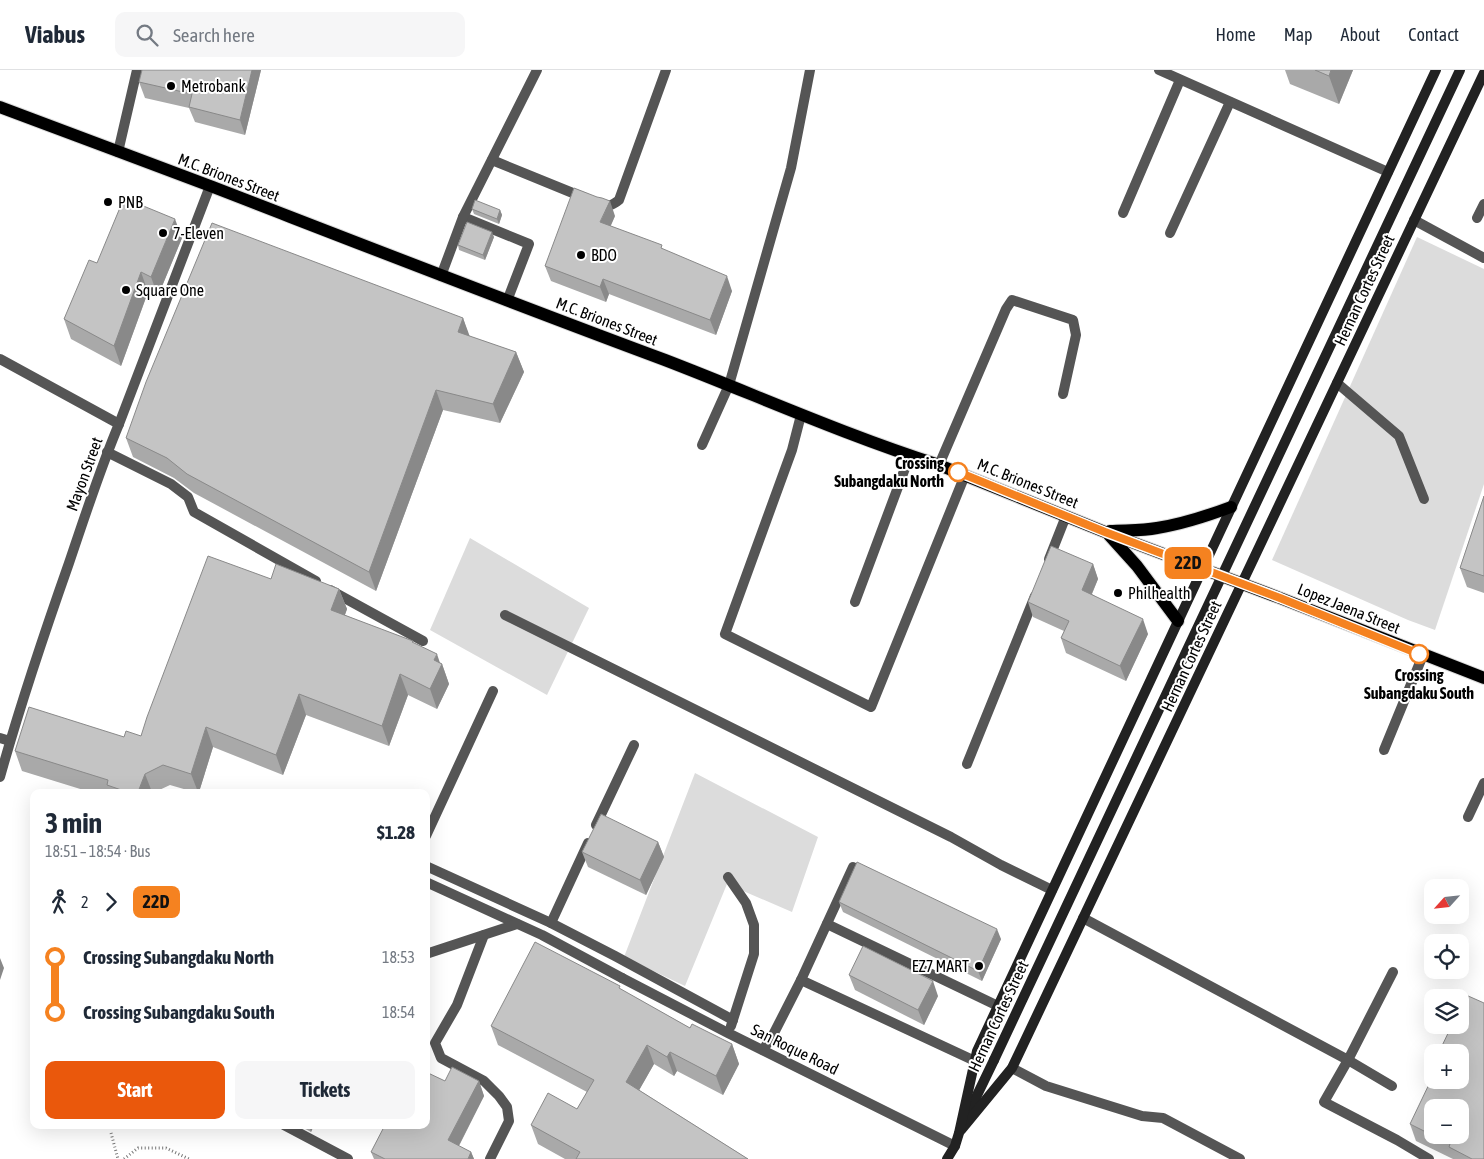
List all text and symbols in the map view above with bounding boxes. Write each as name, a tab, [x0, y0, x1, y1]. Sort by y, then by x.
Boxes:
search box	[115, 12, 465, 57]
text: Viabus	[25, 21, 85, 48]
icon: search	[133, 21, 161, 49]
text: Search here	[173, 24, 255, 46]
text: Home	[1216, 24, 1256, 45]
text: Map	[1284, 24, 1313, 45]
text: About	[1341, 24, 1380, 45]
text: Contact	[1408, 24, 1459, 45]
place label: Metrobank	[181, 77, 246, 95]
marker: Metrobank	[165, 80, 177, 92]
street label: M.C. Briones Street	[176, 149, 283, 205]
place label: PNB	[118, 193, 143, 211]
marker: PNB	[102, 196, 114, 208]
place label: 7-Eleven	[173, 224, 224, 242]
marker: 7-Eleven	[157, 227, 169, 239]
street label: Hernan Cortes Street	[1330, 231, 1398, 348]
place label: BDO	[591, 246, 617, 264]
marker: BDO	[575, 249, 587, 261]
place label: Square One	[136, 281, 204, 300]
marker: Square One	[120, 284, 132, 296]
street label: M.C. Briones Street	[554, 293, 661, 349]
street label: Mayon Street	[62, 434, 107, 514]
place label: Crossing Subangdaku North	[834, 454, 944, 490]
street label: M.C. Briones Street	[975, 455, 1081, 512]
marker: Crossing Subangdaku North	[948, 462, 968, 482]
line badge: 22D	[1159, 547, 1217, 579]
text: 22D	[1175, 552, 1202, 573]
street label: Lopez Jaena Street	[1295, 579, 1403, 638]
place label: Philhealth	[1128, 584, 1191, 602]
marker: Philhealth	[1112, 587, 1124, 599]
street label: Hernan Cortes Street	[1157, 597, 1225, 714]
marker: Crossing Subangdaku South	[1409, 644, 1429, 664]
place label: Crossing Subangdaku South	[1364, 666, 1474, 702]
text: 3 min	[45, 807, 102, 839]
text: $1.28	[377, 821, 415, 843]
text: 18:51 – 18:54 · Bus	[45, 842, 150, 860]
north arrow	[1424, 879, 1469, 924]
map controls	[1424, 879, 1469, 1144]
icon: walk	[45, 888, 73, 916]
icon: forward	[97, 888, 125, 916]
text: 22D	[143, 891, 170, 912]
text: 2	[81, 893, 89, 911]
button: locate	[1424, 934, 1469, 979]
text: Crossing Subangdaku North	[83, 946, 274, 968]
text: 18:53	[382, 948, 415, 966]
place label: EZ7 MART	[912, 957, 969, 975]
street label: Hernan Cortes Street	[964, 957, 1032, 1074]
marker: EZ7 MART	[973, 960, 985, 972]
button: layers	[1424, 989, 1469, 1034]
text: Crossing Subangdaku South	[83, 1001, 275, 1023]
text: 18:54	[382, 1003, 415, 1021]
street label: San Roque Road	[748, 1020, 842, 1079]
button: +	[1424, 1044, 1469, 1089]
button: Start	[45, 1061, 225, 1119]
button: Tickets	[235, 1061, 415, 1119]
button: −	[1424, 1099, 1469, 1144]

